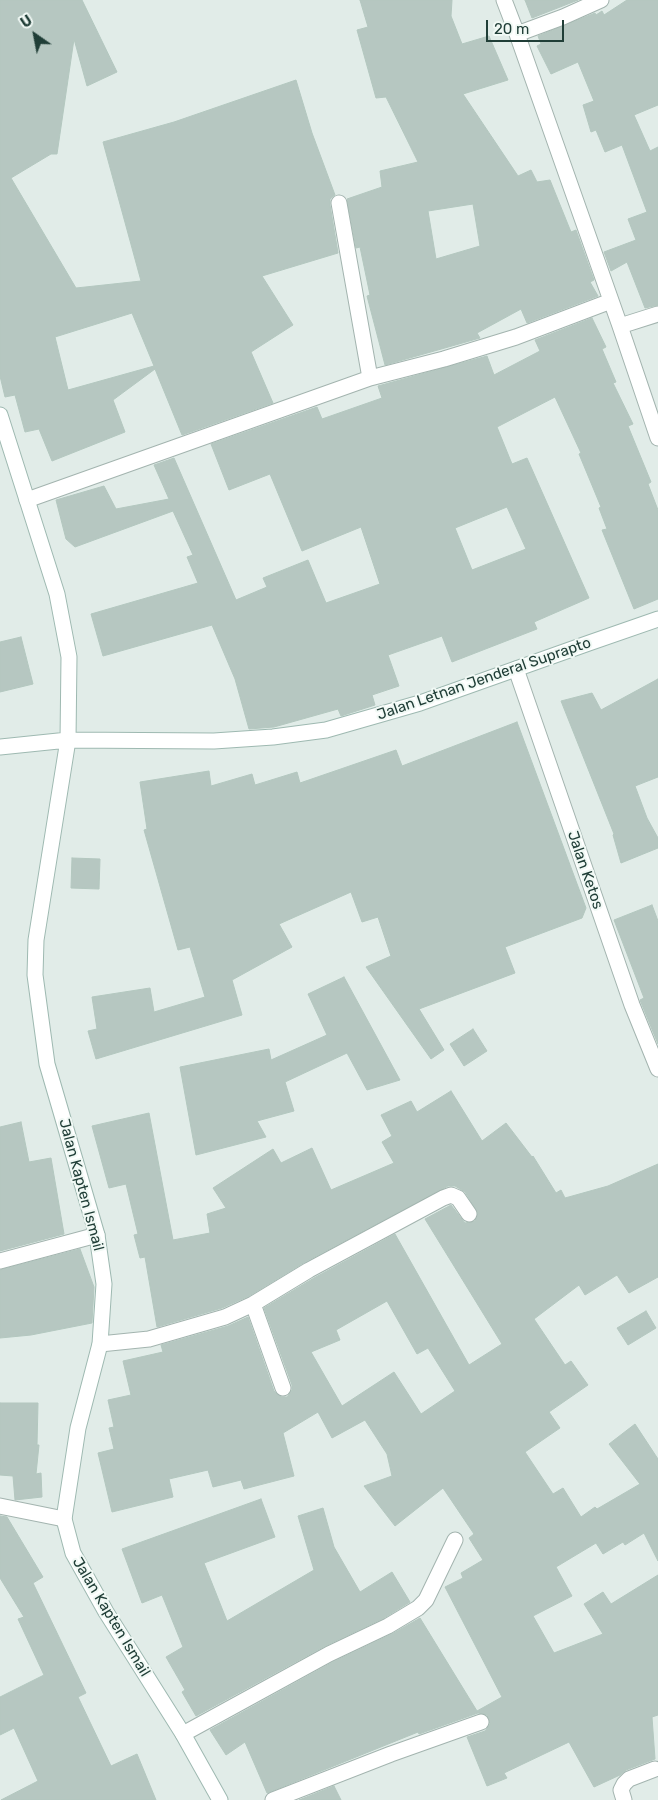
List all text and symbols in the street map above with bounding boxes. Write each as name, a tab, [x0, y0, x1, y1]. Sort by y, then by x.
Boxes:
north arrow	[10, 10, 60, 60]
scale bar	[488, 10, 566, 42]
text: U	[18, 12, 35, 32]
text: 20 m	[494, 20, 529, 38]
street label: Jalan Letnan Jenderal Suprapto	[375, 634, 593, 724]
street label: Jalan Ketos	[563, 829, 607, 911]
street label: Jalan Kapten Ismail	[55, 1117, 107, 1253]
street label: Jalan Kapten Ismail	[68, 1554, 154, 1680]

